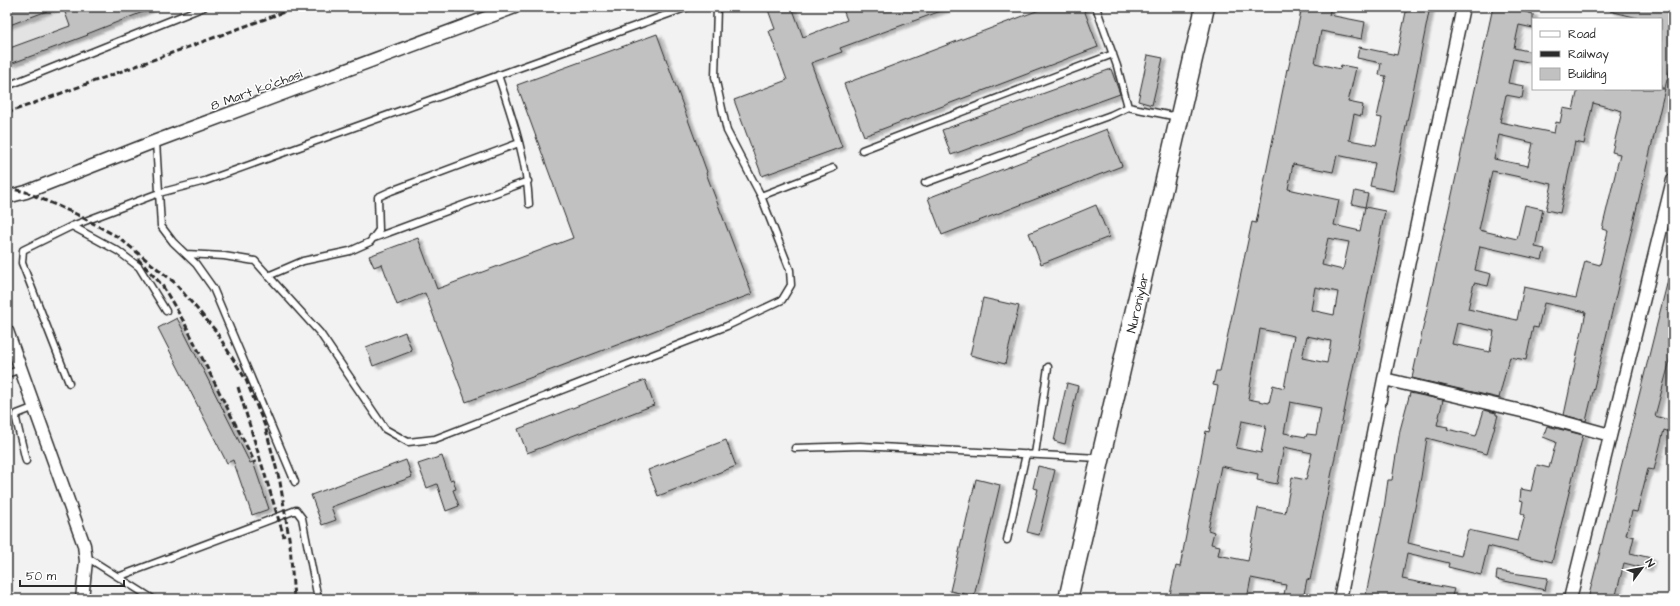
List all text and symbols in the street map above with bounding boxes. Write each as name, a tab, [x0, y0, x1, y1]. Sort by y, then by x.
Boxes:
legend	[1532, 18, 1662, 90]
text: Road	[1568, 26, 1596, 43]
text: Railway	[1568, 46, 1609, 64]
street label: 8 Mart koʻchasi	[208, 65, 305, 115]
text: Building	[1568, 66, 1606, 84]
street label: Nuroniylar	[1122, 272, 1155, 335]
north arrow	[1622, 548, 1662, 588]
text: N	[1642, 556, 1658, 570]
scale bar	[20, 562, 124, 588]
text: 50 m	[26, 568, 57, 585]

